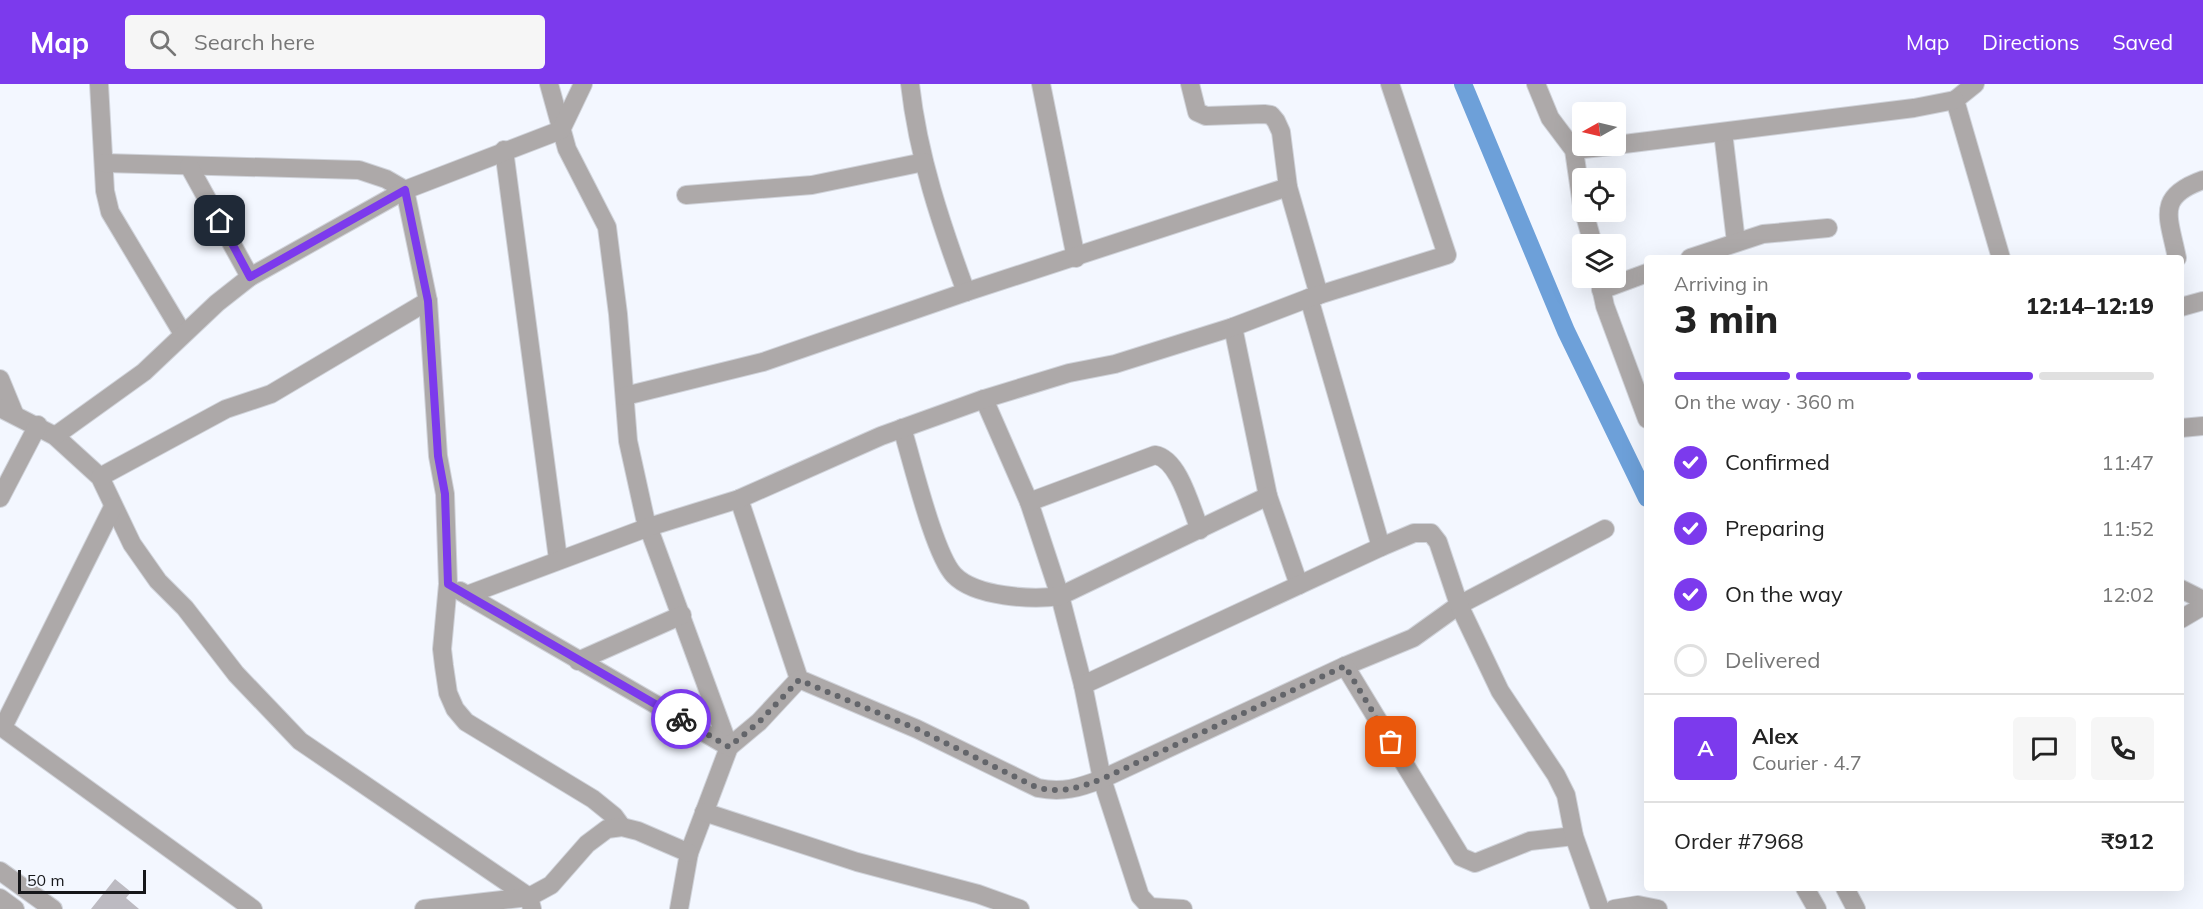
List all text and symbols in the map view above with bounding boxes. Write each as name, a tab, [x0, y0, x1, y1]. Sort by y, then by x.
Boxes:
search box	[125, 15, 545, 69]
text: Map	[30, 25, 89, 60]
icon: search	[146, 26, 179, 59]
text: Search here	[194, 28, 315, 56]
text: Map	[1906, 29, 1949, 55]
text: Directions	[1982, 29, 2079, 55]
text: Saved	[2112, 29, 2173, 55]
north arrow	[1572, 102, 1626, 156]
map controls	[1572, 102, 1626, 288]
button: locate	[1572, 168, 1626, 222]
pin	[194, 195, 245, 246]
icon: home	[203, 204, 236, 237]
button: layers	[1572, 234, 1626, 288]
text: Arriving in	[1674, 271, 1769, 296]
text: 12:14–12:19	[2026, 292, 2154, 320]
text: 3 min	[1674, 294, 1779, 343]
text: On the way · 360 m	[1674, 389, 1855, 414]
icon: check	[1674, 446, 1707, 479]
text: Confirmed	[1725, 448, 1830, 476]
text: 11:47	[2101, 450, 2154, 475]
icon: check	[1674, 512, 1707, 545]
text: Preparing	[1725, 514, 1825, 542]
text: 11:52	[2101, 516, 2154, 541]
icon: check	[1674, 578, 1707, 611]
text: On the way	[1725, 580, 1843, 608]
text: 12:02	[2101, 582, 2154, 607]
text: Delivered	[1725, 646, 1820, 674]
courier	[651, 689, 711, 749]
icon: bike	[665, 703, 698, 736]
pin	[1365, 716, 1416, 767]
button: chat	[2013, 717, 2076, 780]
button: phone	[2091, 717, 2154, 780]
text: Alex	[1752, 722, 1798, 750]
icon: bag	[1374, 725, 1407, 758]
text: A	[1697, 734, 1714, 762]
text: Courier · 4.7	[1752, 750, 1862, 775]
text: Order #7968	[1674, 827, 1804, 855]
text: ₹912	[2101, 827, 2154, 855]
scale bar	[18, 867, 146, 894]
text: 50 m	[27, 870, 64, 890]

